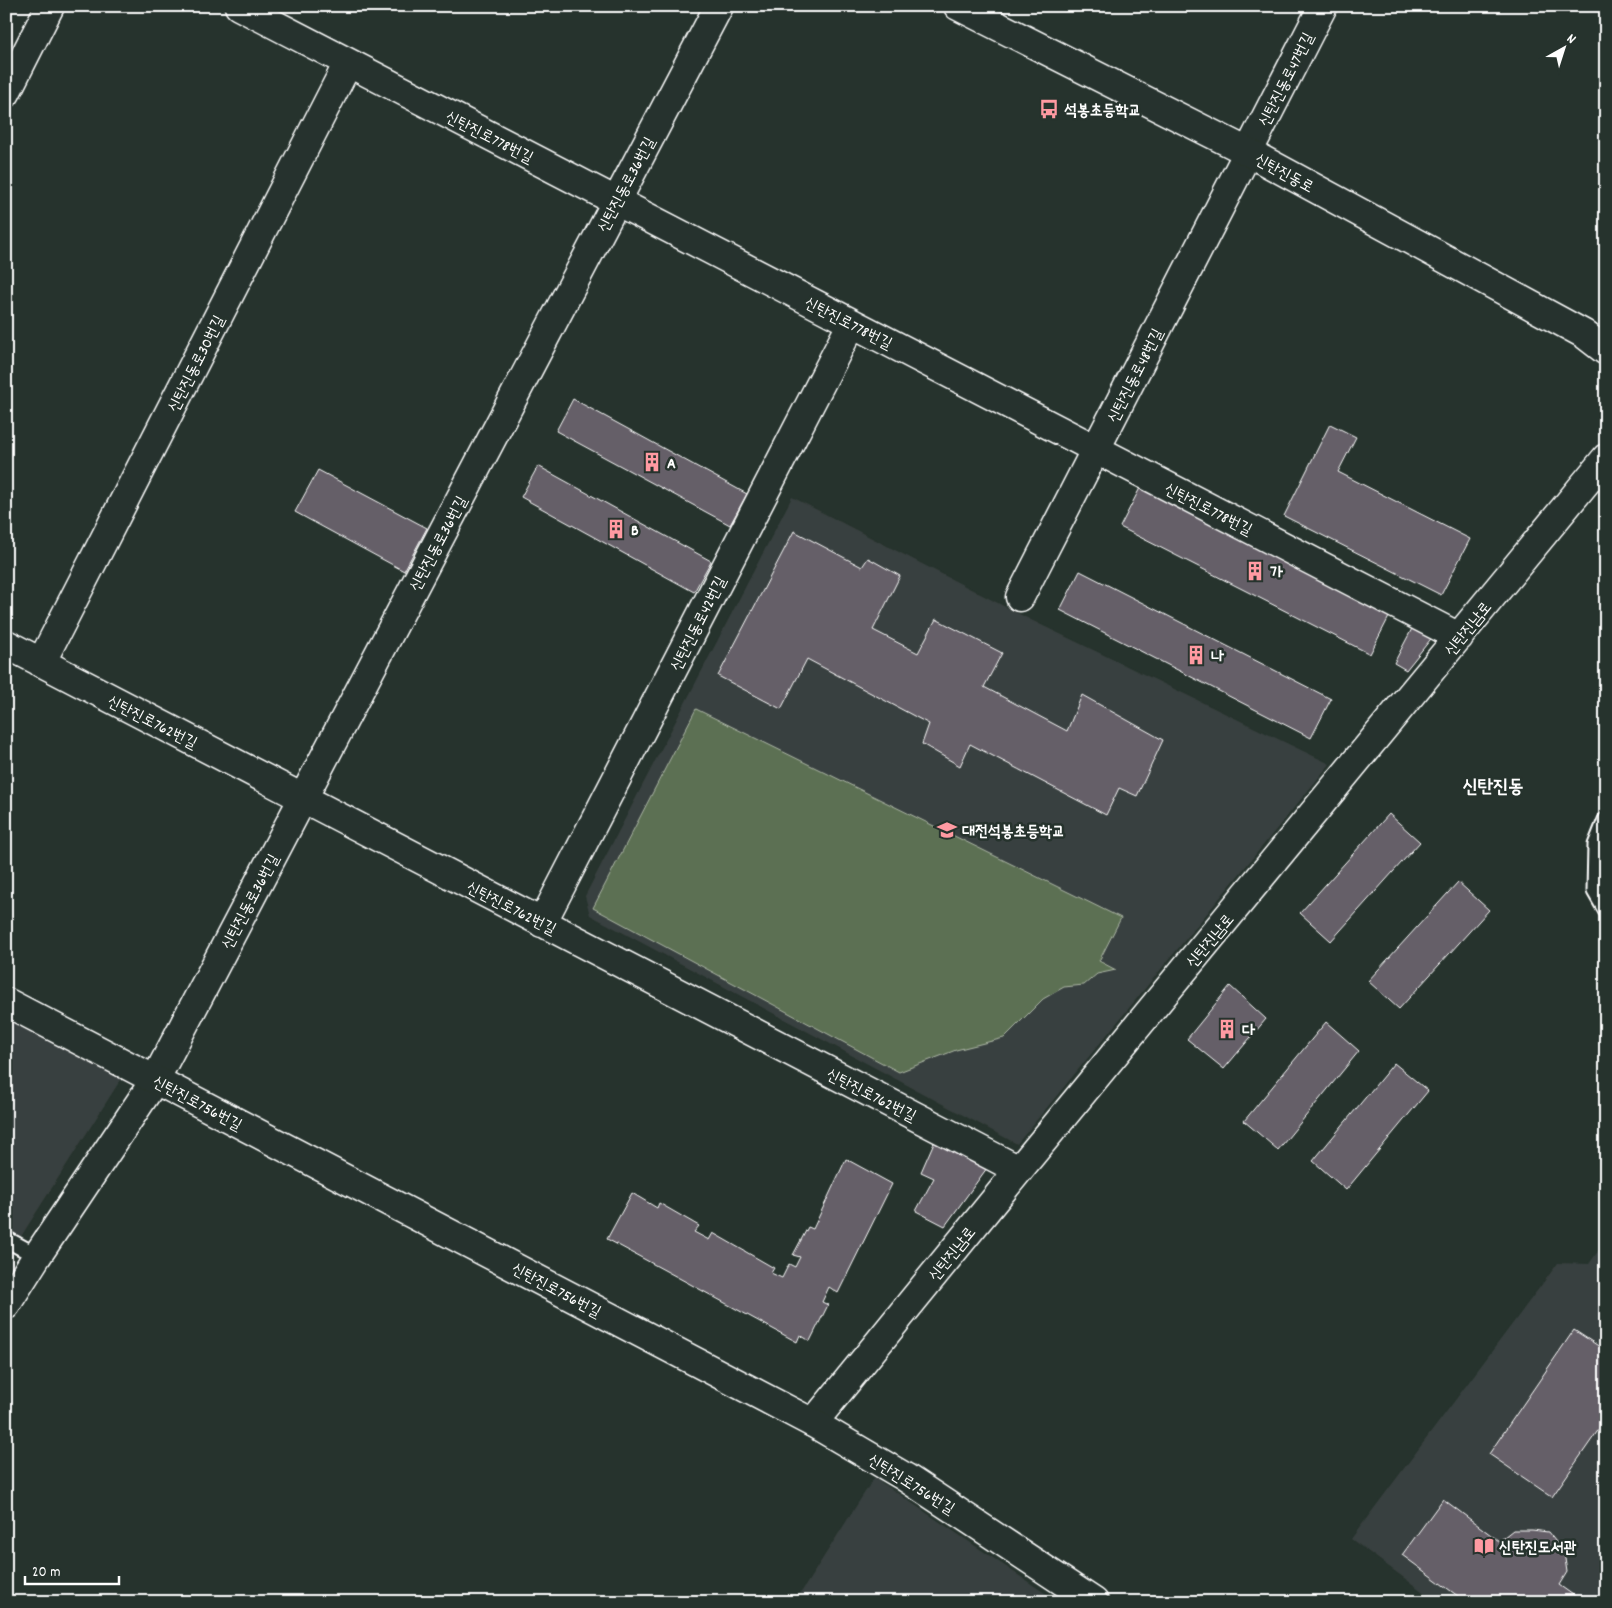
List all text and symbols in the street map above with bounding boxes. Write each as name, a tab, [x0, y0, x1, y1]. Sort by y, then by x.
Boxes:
north arrow	[1540, 22, 1590, 72]
street label: 신탄진동로47번길	[1254, 29, 1321, 131]
text: N	[1562, 30, 1580, 49]
bus stop icon: 석봉초등학교	[1038, 98, 1060, 120]
place label: 석봉초등학교	[1064, 100, 1141, 123]
street label: 신탄진로778번길	[441, 106, 537, 170]
street label: 신탄진동로36번길	[592, 133, 662, 237]
street label: 신탄진동로	[1250, 149, 1318, 200]
street label: 신탄진로778번길	[800, 292, 896, 356]
street label: 신탄진동로30번길	[163, 312, 232, 417]
street label: 신탄진동로48번길	[1103, 325, 1170, 427]
building icon: A	[641, 451, 663, 473]
place label: A	[667, 453, 676, 476]
street label: 신탄진로778번길	[1160, 478, 1256, 542]
street label: 신탄진동로36번길	[404, 492, 474, 596]
building icon: B	[605, 518, 627, 540]
place label: B	[631, 520, 639, 543]
building icon: 가	[1244, 560, 1266, 582]
place label: 가	[1270, 562, 1283, 585]
street label: 신탄진동로42번길	[665, 573, 733, 676]
street label: 신탄진남로	[1440, 597, 1498, 662]
building icon: 나	[1185, 644, 1207, 666]
place label: 나	[1211, 646, 1225, 669]
street label: 신탄진로762번길	[103, 691, 201, 756]
district label: 신탄진동	[1462, 775, 1524, 802]
school or university icon: 대전석봉초등학교	[936, 819, 958, 841]
place label: 대전석봉초등학교	[962, 821, 1065, 844]
street label: 신탄진동로36번길	[216, 850, 286, 954]
street label: 신탄진로762번길	[462, 877, 560, 942]
street label: 신탄진남로	[1181, 910, 1240, 974]
building icon: 다	[1216, 1018, 1238, 1040]
place label: 다	[1242, 1020, 1256, 1043]
street label: 신탄진로762번길	[822, 1064, 920, 1129]
street label: 신탄진로756번길	[148, 1071, 246, 1138]
street label: 신탄진남로	[924, 1222, 982, 1287]
street label: 신탄진로756번길	[507, 1258, 605, 1325]
street label: 신탄진로756번길	[863, 1449, 959, 1521]
library icon: 신탄진도서관	[1473, 1535, 1495, 1557]
place label: 신탄진도서관	[1499, 1537, 1576, 1560]
scale bar	[25, 1553, 119, 1585]
text: 20 m	[32, 1562, 60, 1584]

